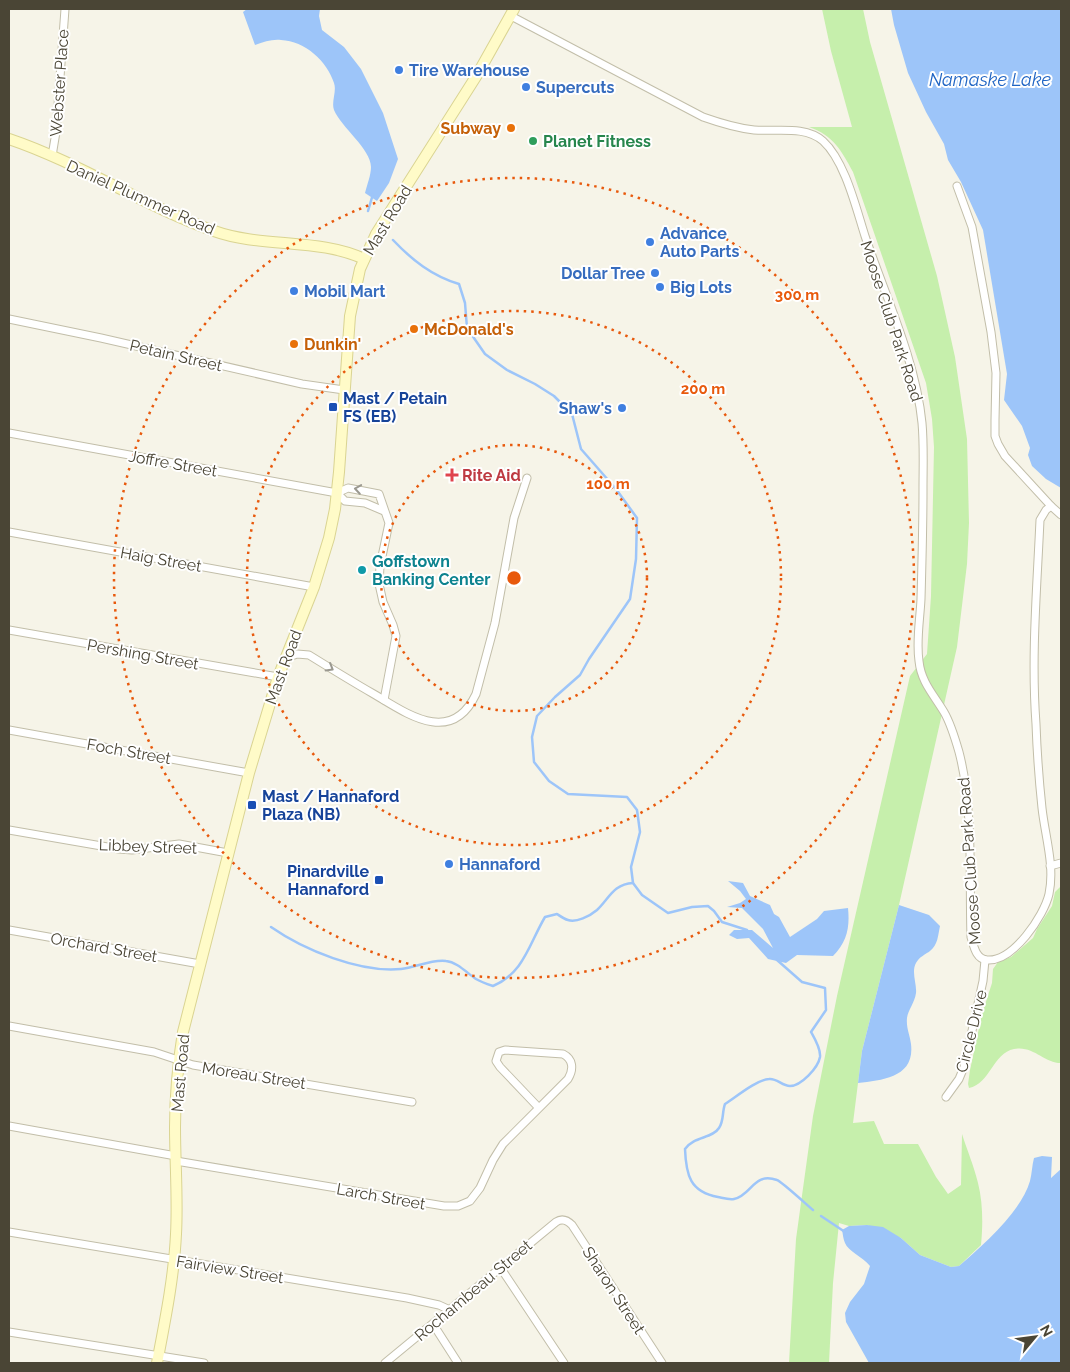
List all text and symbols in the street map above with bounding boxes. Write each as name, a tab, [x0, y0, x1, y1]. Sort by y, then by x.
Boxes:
street label: Webster Place	[46, 29, 73, 137]
place label: Tire Warehouse	[409, 61, 530, 80]
marker: Tire Warehouse	[393, 64, 405, 76]
water label: Namaske Lake	[929, 69, 1051, 90]
place label: Supercuts	[536, 78, 614, 97]
marker: Supercuts	[520, 81, 532, 93]
place label: Subway	[441, 119, 501, 138]
marker: Subway	[505, 122, 517, 134]
place label: Planet Fitness	[543, 132, 651, 151]
marker: Planet Fitness	[527, 135, 539, 147]
street label: Daniel Plummer Road	[64, 156, 218, 239]
street label: Mast Road	[359, 182, 416, 259]
place label: Advance Auto Parts	[660, 224, 739, 261]
marker: Advance Auto Parts	[644, 236, 656, 248]
street label: Moose Club Park Road	[857, 238, 927, 404]
place label: Dollar Tree	[561, 264, 645, 283]
marker: Dollar Tree	[649, 267, 661, 279]
place label: Big Lots	[670, 278, 732, 297]
marker: Big Lots	[654, 281, 666, 293]
place label: Mobil Mart	[304, 282, 385, 301]
marker: Mobil Mart	[288, 285, 300, 297]
text: 300 m	[775, 286, 819, 304]
place label: McDonald's	[424, 320, 514, 339]
marker: McDonald's	[408, 323, 420, 335]
place label: Dunkin'	[304, 335, 361, 354]
street label: Petain Street	[128, 336, 225, 376]
marker: Dunkin'	[288, 338, 300, 350]
text: 200 m	[681, 380, 725, 398]
place label: Mast / Petain FS (EB)	[343, 389, 447, 426]
place label: Shaw's	[559, 399, 612, 418]
marker: Mast / Petain FS (EB)	[327, 401, 339, 413]
marker: Shaw's	[616, 402, 628, 414]
street label: Joffre Street	[127, 446, 219, 481]
place label: Rite Aid	[462, 466, 521, 485]
marker: Rite Aid	[446, 469, 458, 481]
text: 100 m	[586, 475, 630, 493]
one-way arrow	[353, 485, 362, 495]
street label: Haig Street	[119, 543, 204, 576]
place label: Goffstown Banking Center	[372, 552, 490, 589]
marker: Goffstown Banking Center	[356, 564, 368, 576]
centre of rings	[505, 569, 523, 587]
street label: Mast Road	[261, 627, 306, 707]
street label: Pershing Street	[86, 635, 201, 674]
one-way arrow	[325, 662, 334, 672]
street label: Foch Street	[85, 735, 173, 768]
street label: Moose Club Park Road	[954, 776, 985, 945]
place label: Mast / Hannaford Plaza (NB)	[262, 787, 399, 824]
marker: Mast / Hannaford Plaza (NB)	[246, 799, 258, 811]
street label: Libbey Street	[98, 835, 198, 858]
place label: Hannaford	[459, 855, 540, 874]
marker: Hannaford	[443, 858, 455, 870]
place label: Pinardville Hannaford	[287, 862, 369, 899]
marker: Pinardville Hannaford	[373, 874, 385, 886]
street label: Orchard Street	[49, 929, 159, 966]
street label: Circle Drive	[952, 988, 991, 1074]
street label: Mast Road	[168, 1033, 193, 1113]
street label: Moreau Street	[201, 1058, 308, 1093]
street label: Larch Street	[335, 1179, 427, 1214]
street label: Rochambeau Street	[411, 1235, 536, 1345]
street label: Sharon Street	[578, 1243, 649, 1338]
street label: Fairview Street	[175, 1252, 286, 1287]
north arrow	[1010, 1312, 1060, 1362]
text: N	[1037, 1322, 1056, 1339]

